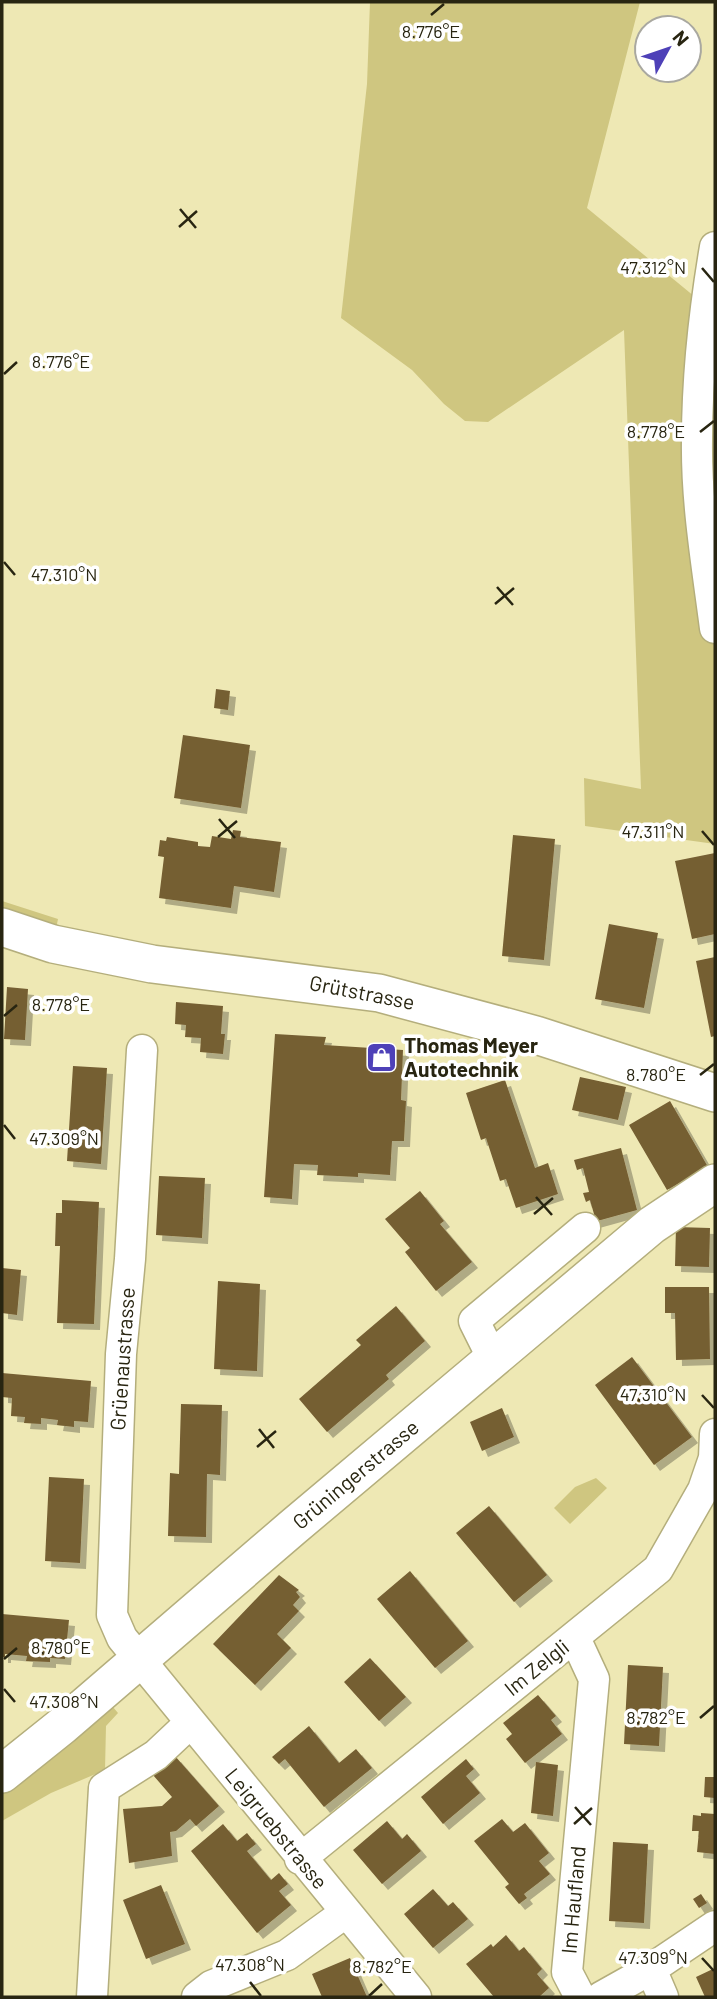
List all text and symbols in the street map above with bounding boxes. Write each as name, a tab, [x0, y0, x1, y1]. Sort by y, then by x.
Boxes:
north arrow	[633, 14, 703, 84]
text: 8.776°E	[402, 20, 460, 42]
text: N	[669, 26, 694, 50]
text: 47.312°N	[620, 256, 686, 278]
text: 8.776°E	[32, 350, 90, 372]
text: 8.778°E	[627, 420, 685, 442]
text: 47.310°N	[31, 563, 97, 585]
text: 47.311°N	[622, 820, 684, 842]
street label: Grütstrasse	[308, 969, 417, 1014]
text: 8.778°E	[32, 993, 90, 1015]
place label: Thomas Meyer Autotechnik	[404, 1032, 538, 1081]
shop icon: Thomas Meyer Autotechnik	[364, 1041, 398, 1075]
text: 8.780°E	[626, 1063, 686, 1085]
text: 47.309°N	[29, 1127, 99, 1149]
street label: Grüenaustrasse	[104, 1286, 139, 1431]
text: 47.310°N	[620, 1383, 686, 1405]
street label: Grüningerstrasse	[287, 1414, 423, 1534]
street label: Im Zelgli	[499, 1633, 573, 1700]
text: 8.780°E	[31, 1636, 91, 1658]
text: 47.308°N	[29, 1690, 99, 1712]
text: 8.782°E	[626, 1706, 686, 1728]
street label: Leigruebstrasse	[221, 1763, 334, 1894]
street label: Im Haufland	[555, 1845, 590, 1955]
text: 47.309°N	[618, 1946, 688, 1968]
text: 47.308°N	[215, 1953, 285, 1975]
text: 8.782°E	[352, 1955, 412, 1977]

